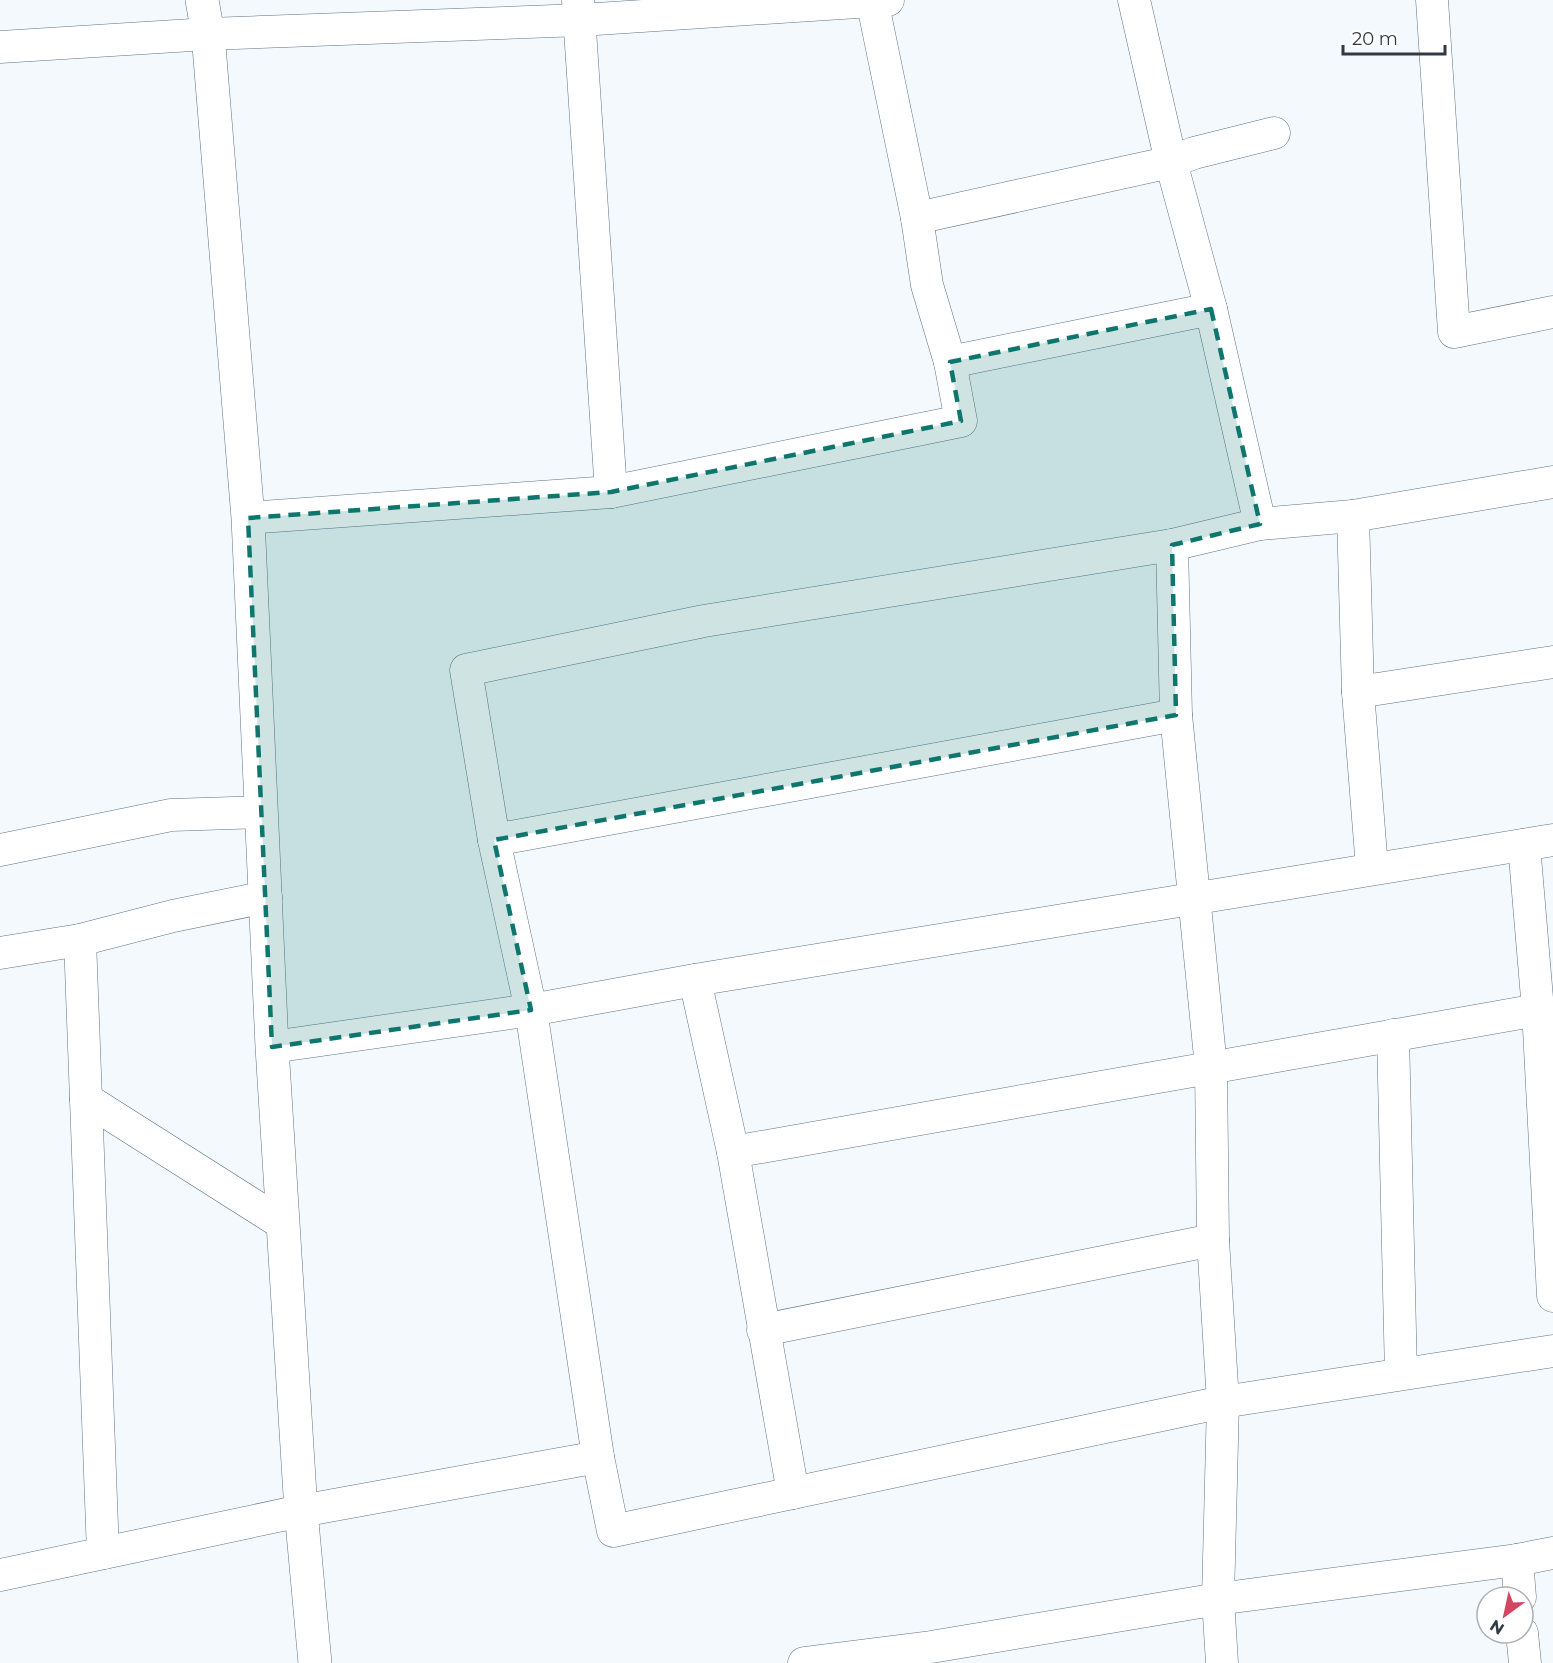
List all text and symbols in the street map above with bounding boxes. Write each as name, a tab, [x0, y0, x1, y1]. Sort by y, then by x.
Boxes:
scale bar	[1343, 18, 1445, 56]
text: 20 m	[1352, 28, 1398, 50]
north arrow	[1475, 1585, 1535, 1645]
text: N	[1487, 1616, 1508, 1639]

